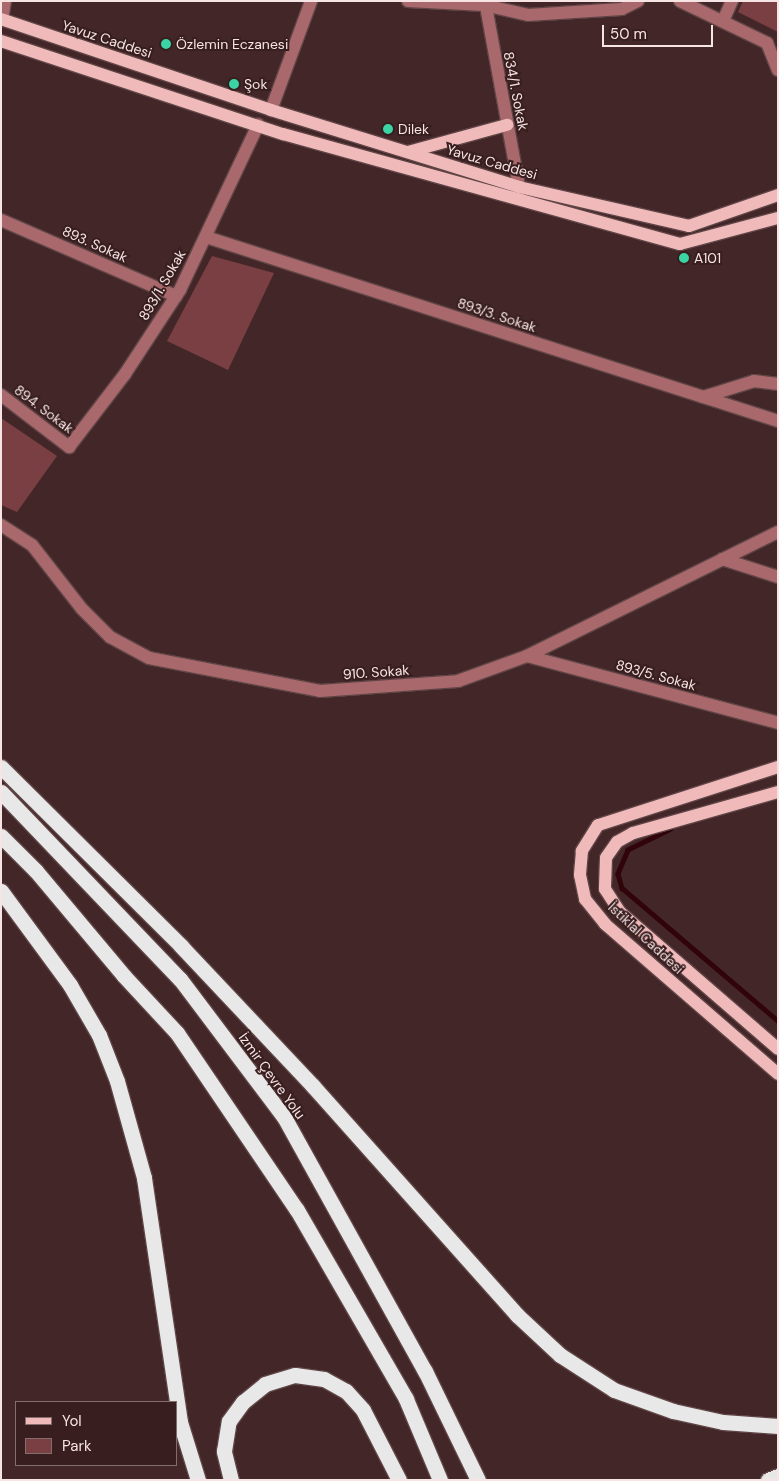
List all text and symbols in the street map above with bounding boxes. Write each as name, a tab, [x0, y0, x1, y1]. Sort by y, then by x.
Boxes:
scale bar	[604, 15, 715, 47]
street label: Yavuz Caddesi	[60, 17, 154, 61]
text: 50 m	[610, 24, 647, 44]
place label: Özlemin Eczanesi	[176, 36, 288, 52]
marker: Özlemin Eczanesi	[160, 38, 172, 50]
street label: 834/1. Sokak	[500, 50, 532, 132]
place label: Şok	[244, 76, 267, 92]
marker: Şok	[228, 78, 240, 90]
place label: Dilek	[398, 121, 429, 137]
marker: Dilek	[382, 123, 394, 135]
street label: Yavuz Caddesi	[445, 141, 539, 183]
street label: 893. Sokak	[60, 222, 130, 266]
street label: 893/1. Sokak	[135, 247, 189, 323]
place label: A101	[694, 250, 721, 266]
marker: A101	[678, 252, 690, 264]
street label: 893/3. Sokak	[455, 294, 539, 336]
street label: 894. Sokak	[11, 381, 77, 437]
street label: 893/5. Sokak	[614, 656, 698, 694]
street label: 910. Sokak	[342, 661, 410, 683]
street label: İstiklal Caddesi	[605, 899, 687, 977]
street label: İzmir Çevre Yolu	[235, 1030, 309, 1122]
legend	[15, 1401, 178, 1466]
text: Yol	[62, 1411, 82, 1431]
text: Park	[62, 1436, 92, 1456]

